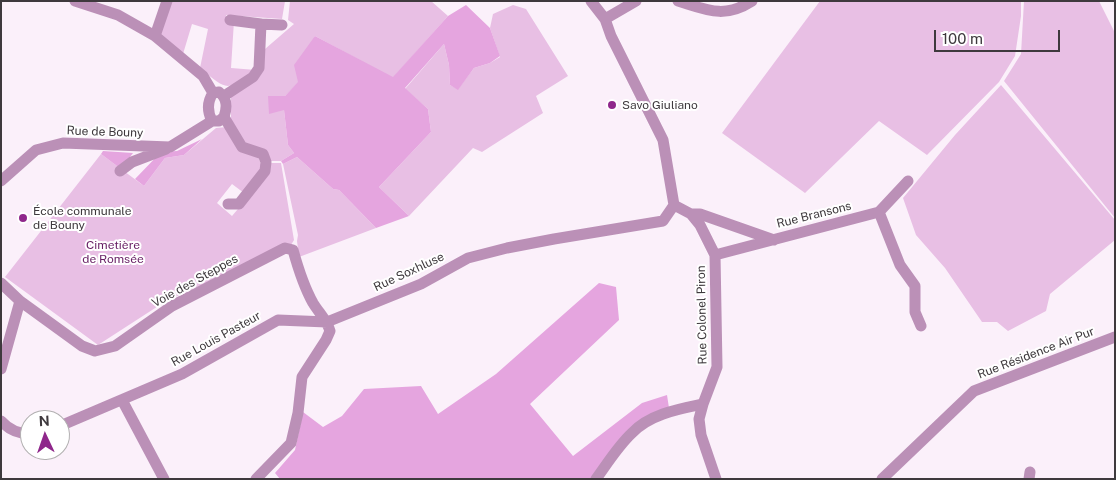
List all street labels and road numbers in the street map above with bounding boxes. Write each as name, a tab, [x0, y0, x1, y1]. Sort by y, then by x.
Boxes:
street label: Rue de Bouny	[66, 123, 144, 141]
street label: Rue Bransons	[775, 199, 853, 231]
street label: Rue Soxhluse	[371, 249, 447, 295]
street label: Voie des Steppes	[149, 251, 241, 311]
street label: Rue Colonel Piron	[694, 265, 710, 365]
street label: Rue Louis Pasteur	[169, 308, 263, 370]
street label: Rue Résidence Air Pur	[976, 324, 1096, 382]

